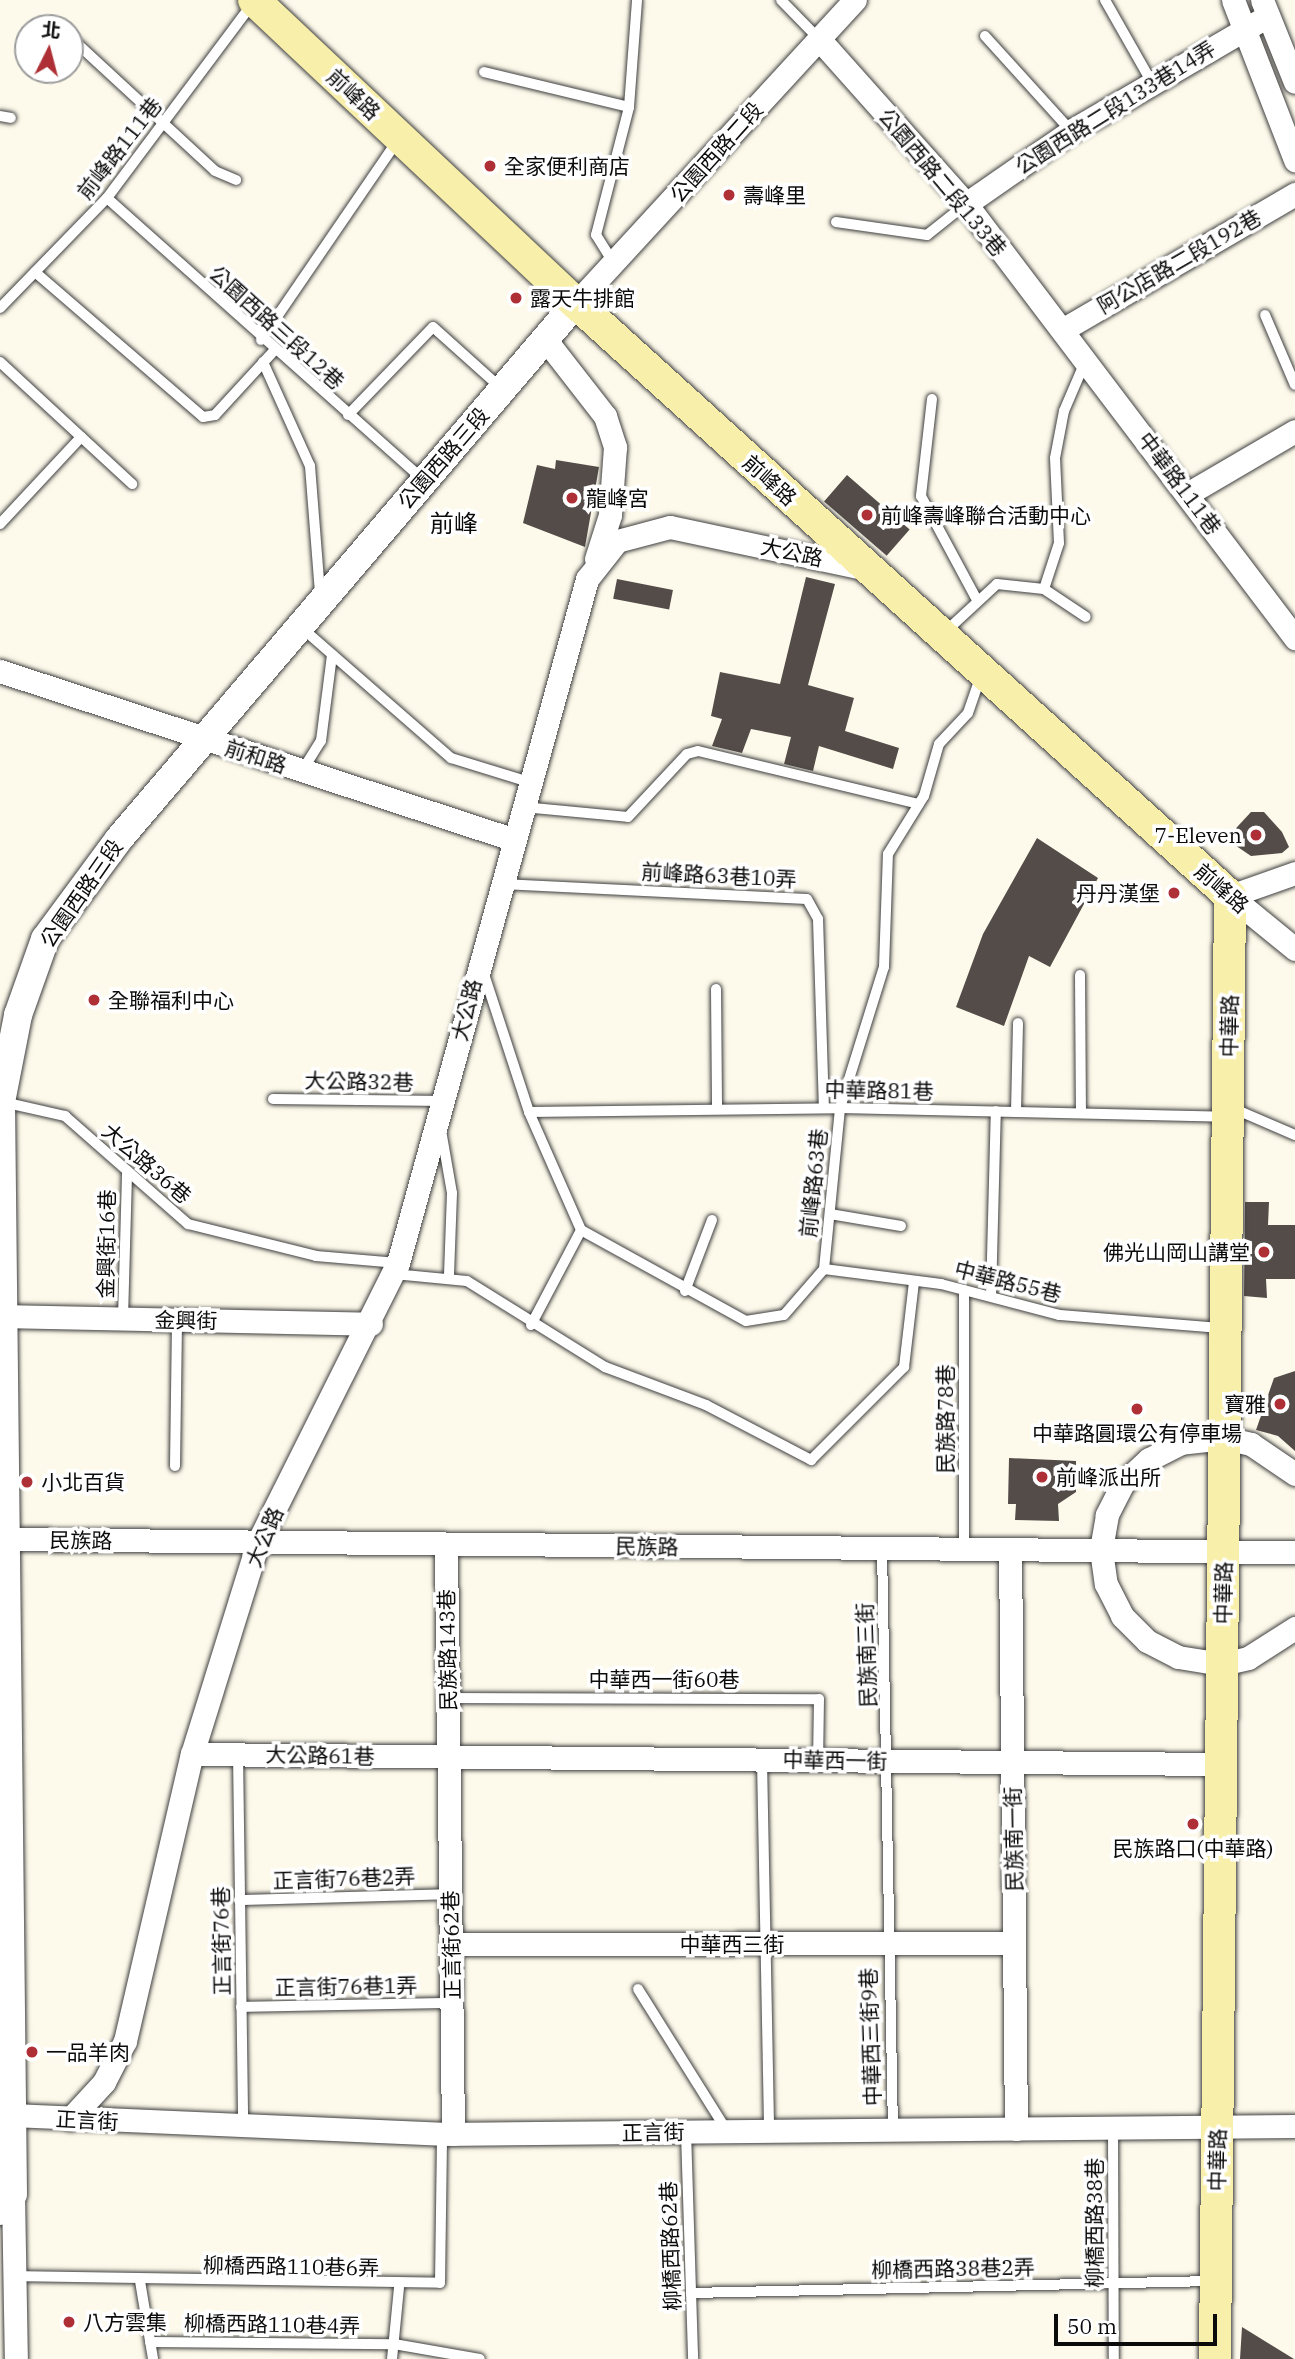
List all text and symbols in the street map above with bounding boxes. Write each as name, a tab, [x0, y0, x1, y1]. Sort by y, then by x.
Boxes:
north arrow	[14, 14, 84, 84]
text: 北	[40, 17, 62, 43]
street label: 公園西路二段133巷14弄	[1010, 35, 1220, 179]
street label: 前峰路	[322, 63, 386, 125]
street label: 前峰路111巷	[72, 92, 166, 204]
street label: 公園西路二段	[664, 97, 768, 207]
street label: 公園西路二段133巷	[874, 103, 1012, 261]
place label: 全家便利商店	[504, 153, 630, 179]
marker: 全家便利商店	[482, 158, 498, 174]
place label: 壽峰里	[743, 182, 806, 208]
marker: 壽峰里	[721, 187, 737, 203]
street label: 阿公店路二段192巷	[1093, 204, 1265, 318]
street label: 公園西路三段12巷	[205, 260, 349, 394]
place label: 露天牛排館	[530, 285, 635, 311]
marker: 露天牛排館	[508, 290, 524, 306]
street label: 公園西路三段	[392, 402, 494, 514]
street label: 中華路111巷	[1133, 427, 1227, 539]
street label: 前峰路	[738, 450, 802, 510]
place label: 龍峰宮	[586, 485, 649, 511]
marker: 龍峰宮	[564, 490, 580, 506]
place label: 前峰壽峰聯合活動中心	[881, 502, 1091, 528]
marker: 前峰壽峰聯合活動中心	[859, 507, 875, 523]
district label: 前峰	[430, 510, 478, 538]
street label: 大公路	[759, 533, 825, 571]
street label: 前和路	[222, 734, 290, 778]
place label: 7-Eleven	[1154, 822, 1242, 848]
marker: 7-Eleven	[1248, 827, 1264, 843]
street label: 公園西路三段	[35, 834, 127, 952]
street label: 前峰路63巷10弄	[641, 858, 797, 892]
street label: 前峰路	[1190, 858, 1254, 918]
place label: 丹丹漢堡	[1076, 880, 1160, 906]
marker: 丹丹漢堡	[1166, 885, 1182, 901]
street label: 大公路	[446, 976, 486, 1044]
place label: 全聯福利中心	[108, 987, 234, 1013]
marker: 全聯福利中心	[86, 992, 102, 1008]
street label: 中華路	[1216, 994, 1242, 1058]
street label: 大公路32巷	[304, 1067, 414, 1095]
street label: 中華路81巷	[824, 1076, 934, 1104]
street label: 大公路36巷	[98, 1118, 196, 1208]
street label: 前峰路63巷	[795, 1127, 831, 1239]
street label: 金興街16巷	[92, 1189, 120, 1299]
place label: 佛光山岡山講堂	[1103, 1239, 1250, 1265]
marker: 佛光山岡山講堂	[1256, 1244, 1272, 1260]
street label: 中華路55巷	[952, 1256, 1064, 1306]
street label: 金興街	[154, 1307, 218, 1333]
street label: 民族路78巷	[932, 1364, 958, 1474]
place label: 寶雅	[1224, 1391, 1266, 1417]
marker: 寶雅	[1272, 1396, 1288, 1412]
marker: 中華路圓環公有停車場	[1129, 1401, 1145, 1417]
place label: 中華路圓環公有停車場	[1032, 1420, 1242, 1446]
place label: 前峰派出所	[1056, 1464, 1161, 1490]
place label: 小北百貨	[41, 1469, 125, 1495]
marker: 前峰派出所	[1034, 1469, 1050, 1485]
marker: 小北百貨	[19, 1474, 35, 1490]
street label: 大公路	[240, 1503, 288, 1571]
street label: 民族路	[49, 1527, 113, 1553]
street label: 民族路	[615, 1533, 679, 1559]
street label: 中華路	[1210, 1561, 1236, 1625]
street label: 民族路143巷	[433, 1589, 461, 1711]
street label: 民族南三街	[852, 1602, 880, 1708]
street label: 中華西一街60巷	[588, 1666, 740, 1692]
street label: 大公路61巷	[265, 1741, 375, 1769]
street label: 中華西一街	[782, 1746, 888, 1774]
street label: 民族南一街	[999, 1786, 1027, 1892]
marker: 民族路口(中華路)	[1185, 1816, 1201, 1832]
place label: 民族路口(中華路)	[1113, 1835, 1273, 1861]
street label: 正言街76巷2弄	[272, 1863, 416, 1893]
street label: 正言街76巷	[207, 1886, 235, 1996]
street label: 正言街62巷	[437, 1890, 465, 2000]
street label: 中華西三街	[680, 1931, 784, 1957]
street label: 中華西三街9巷	[855, 1967, 885, 2107]
street label: 正言街76巷1弄	[274, 1972, 418, 2000]
place label: 一品羊肉	[46, 2039, 130, 2065]
marker: 一品羊肉	[24, 2044, 40, 2060]
street label: 正言街	[55, 2106, 119, 2134]
street label: 正言街	[621, 2119, 685, 2145]
street label: 中華路	[1204, 2128, 1230, 2192]
street label: 柳橋西路38巷	[1081, 2158, 1107, 2288]
street label: 柳橋西路62巷	[655, 2180, 685, 2312]
street label: 柳橋西路110巷6弄	[203, 2252, 379, 2280]
street label: 柳橋西路38巷2弄	[871, 2254, 1035, 2282]
scale bar	[1057, 2300, 1220, 2344]
place label: 八方雲集	[83, 2309, 167, 2335]
street label: 柳橋西路110巷4弄	[184, 2310, 360, 2338]
text: 50 m	[1067, 2312, 1117, 2340]
marker: 八方雲集	[61, 2314, 77, 2330]

